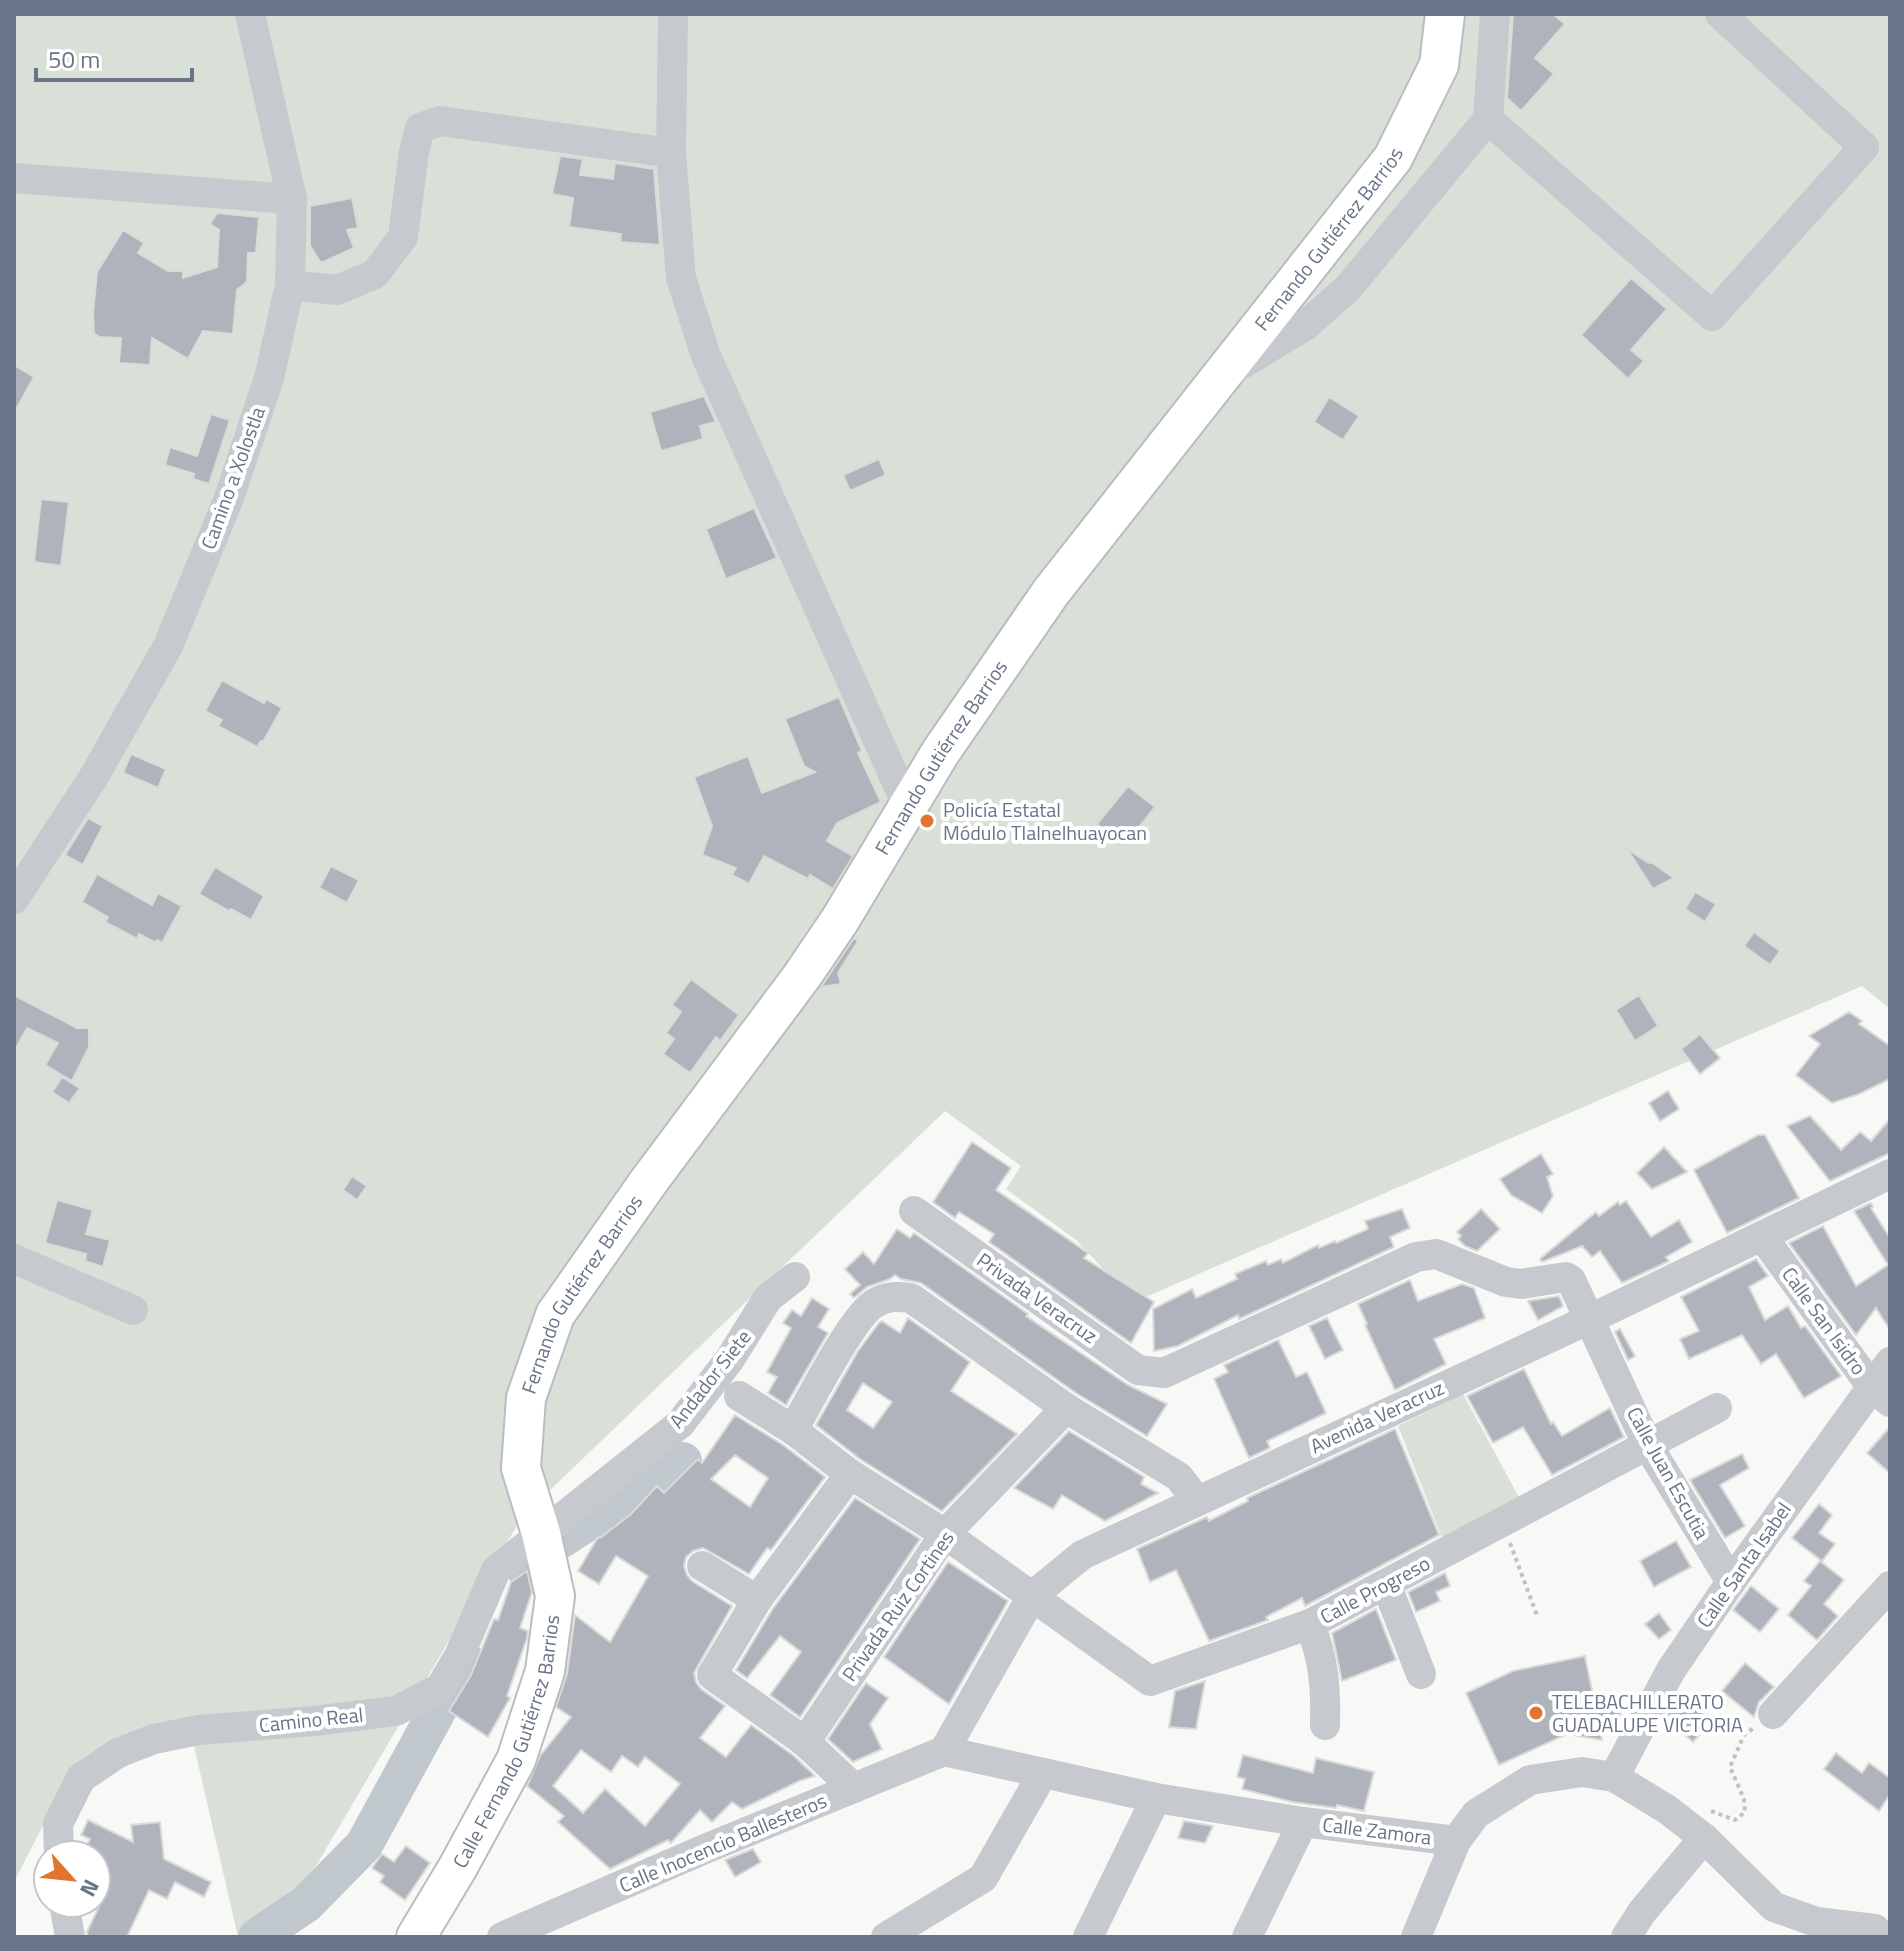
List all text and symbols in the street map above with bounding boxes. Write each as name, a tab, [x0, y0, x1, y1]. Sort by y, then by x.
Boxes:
scale bar	[36, 32, 192, 82]
text: 50 m	[48, 41, 100, 77]
street label: Fernando Gutiérrez Barrios	[1246, 142, 1411, 337]
street label: Camino a Xolostla	[192, 402, 273, 553]
street label: Fernando Gutiérrez Barrios	[867, 653, 1015, 861]
place label: Policía Estatal Módulo Tlalnelhuayocan	[943, 794, 1147, 848]
marker: Policía Estatal Módulo Tlalnelhuayocan	[918, 812, 936, 830]
street label: Fernando Gutiérrez Barrios	[513, 1188, 650, 1398]
street label: Privada Veracruz	[971, 1244, 1104, 1351]
street label: Calle San Isidro	[1775, 1260, 1874, 1381]
street label: Andador Siete	[661, 1323, 758, 1435]
street label: Avenida Veracruz	[1305, 1372, 1449, 1461]
street label: Calle Juan Escutia	[1619, 1401, 1718, 1545]
street label: Calle Santa Isabel	[1689, 1496, 1798, 1634]
street label: Privada Ruiz Cortines	[834, 1524, 961, 1688]
street label: Calle Progreso	[1314, 1548, 1435, 1632]
street label: Calle Fernando Gutiérrez Barrios	[444, 1613, 567, 1873]
place label: TELEBACHILLERATO GUADALUPE VICTORIA	[1552, 1686, 1743, 1740]
street label: Camino Real	[257, 1699, 365, 1740]
marker: TELEBACHILLERATO GUADALUPE VICTORIA	[1527, 1704, 1545, 1722]
street label: Calle Inocencio Ballesteros	[614, 1785, 832, 1900]
street label: Calle Zamora	[1321, 1808, 1433, 1853]
north arrow	[32, 1839, 112, 1919]
text: N	[71, 1874, 108, 1903]

